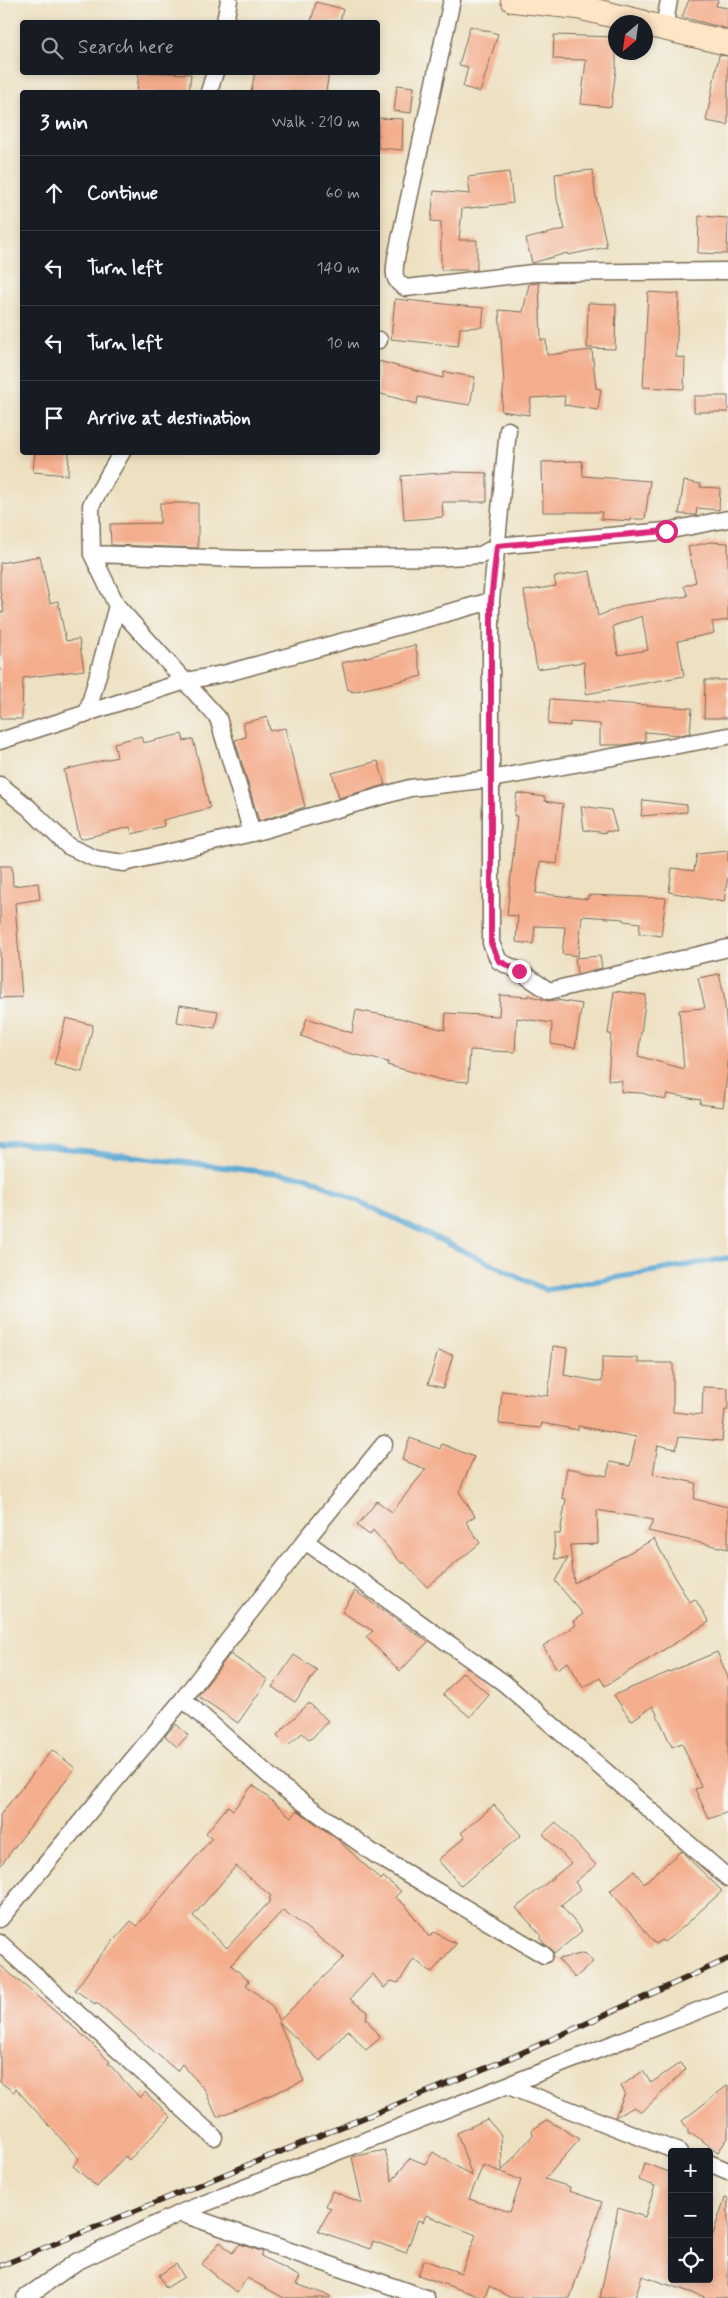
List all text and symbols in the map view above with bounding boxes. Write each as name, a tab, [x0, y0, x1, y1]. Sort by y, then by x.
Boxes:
north arrow	[608, 15, 653, 60]
search box	[20, 20, 380, 75]
icon: search	[38, 34, 66, 62]
text: Search here	[78, 35, 174, 60]
text: 3 min	[40, 109, 88, 137]
text: Walk · 210 m	[272, 112, 360, 133]
icon: ahead	[40, 179, 68, 207]
text: Continue	[87, 181, 158, 206]
text: 60 m	[326, 183, 360, 204]
icon: left	[40, 254, 68, 282]
text: Turn left	[87, 256, 163, 281]
text: 140 m	[316, 258, 360, 279]
icon: left	[40, 329, 68, 357]
text: Turn left	[87, 331, 163, 356]
text: 10 m	[327, 333, 360, 354]
icon: arrive	[40, 404, 68, 432]
text: Arrive at destination	[87, 406, 251, 431]
route start	[655, 520, 678, 543]
route end	[508, 960, 531, 983]
map controls	[668, 2148, 713, 2283]
button: +	[668, 2148, 713, 2193]
button: −	[668, 2193, 713, 2238]
button: locate	[668, 2238, 713, 2283]

